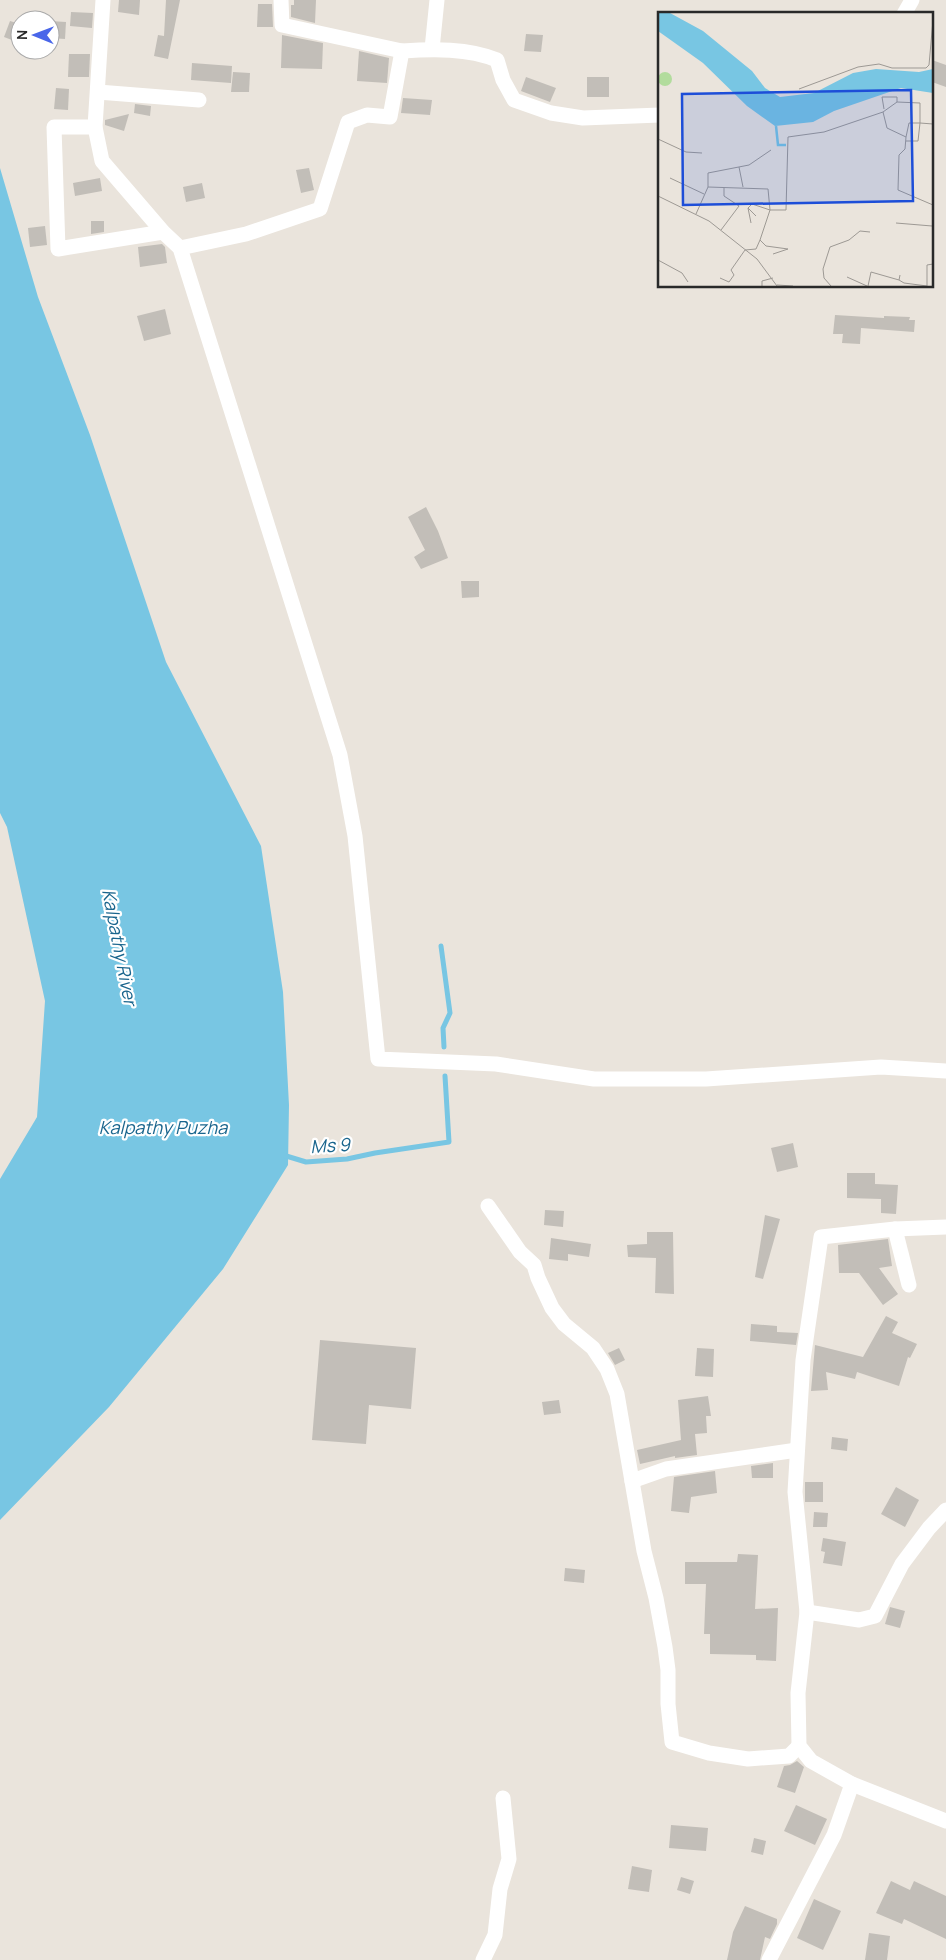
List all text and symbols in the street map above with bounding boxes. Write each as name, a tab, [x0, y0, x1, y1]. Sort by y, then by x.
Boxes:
north arrow	[10, 10, 60, 60]
inset map	[658, 12, 934, 288]
text: N	[12, 30, 31, 40]
water label: Kalpathy River	[97, 887, 144, 1010]
water label: Kalpathy Puzha	[99, 1115, 228, 1139]
water label: Ms 9	[310, 1132, 352, 1158]

